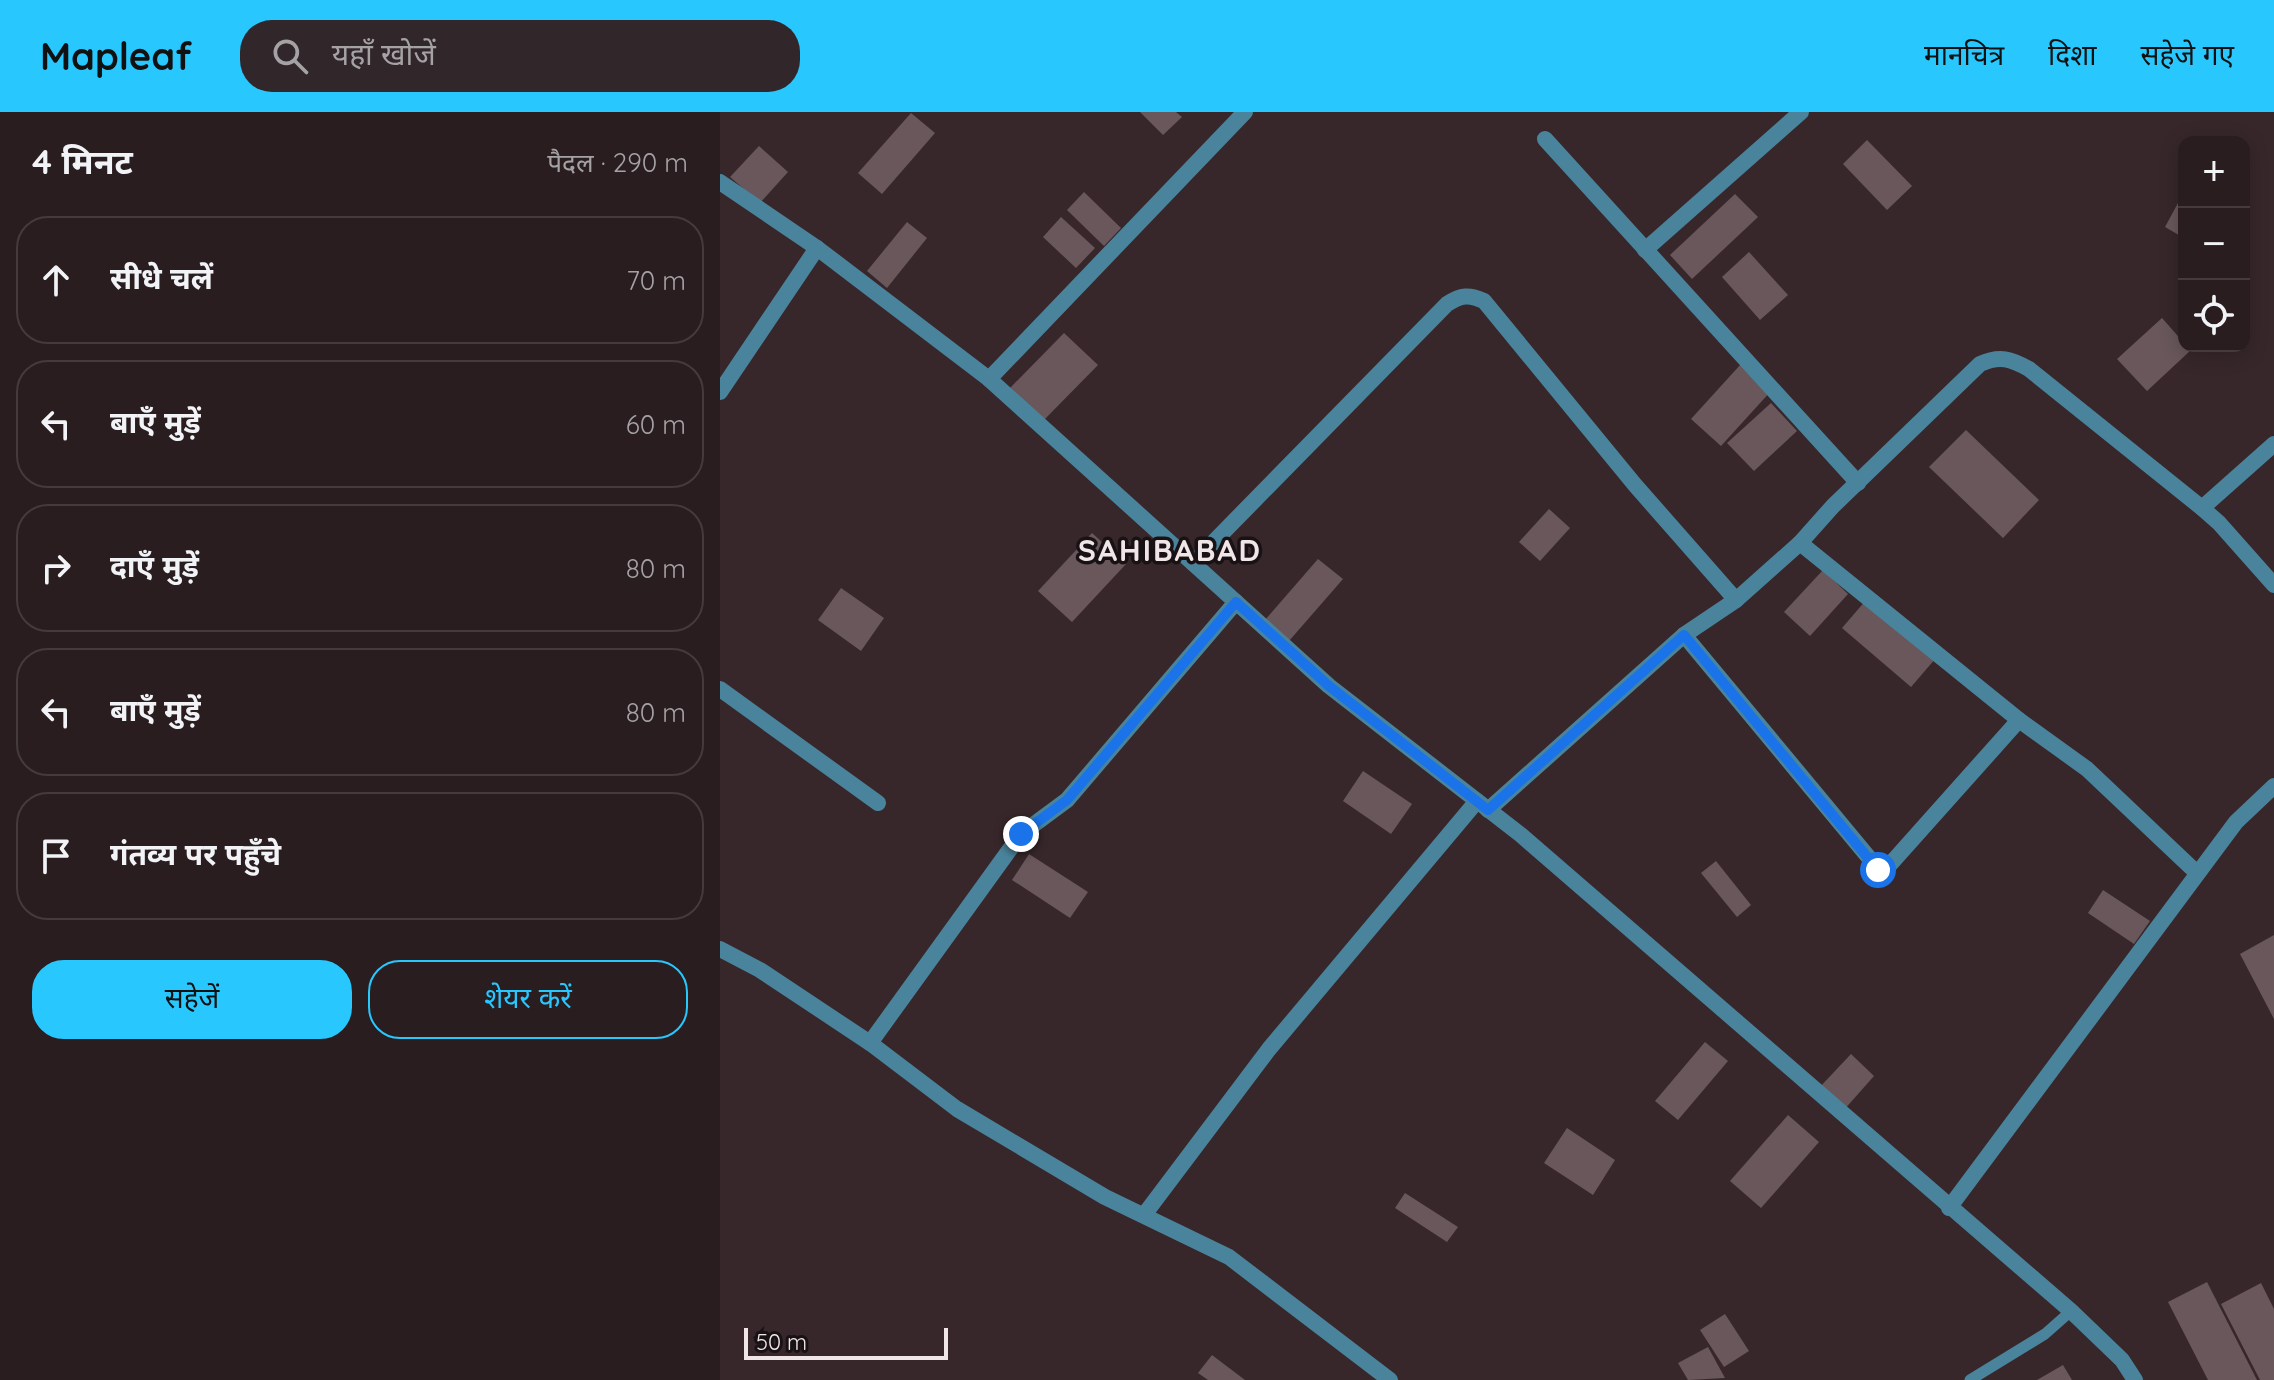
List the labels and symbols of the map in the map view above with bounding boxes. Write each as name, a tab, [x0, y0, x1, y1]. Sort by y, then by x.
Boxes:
district label: SAHIBABAD	[1078, 531, 1262, 569]
route end	[1003, 816, 1039, 852]
route start	[1860, 852, 1896, 888]
scale bar	[744, 1324, 948, 1360]

